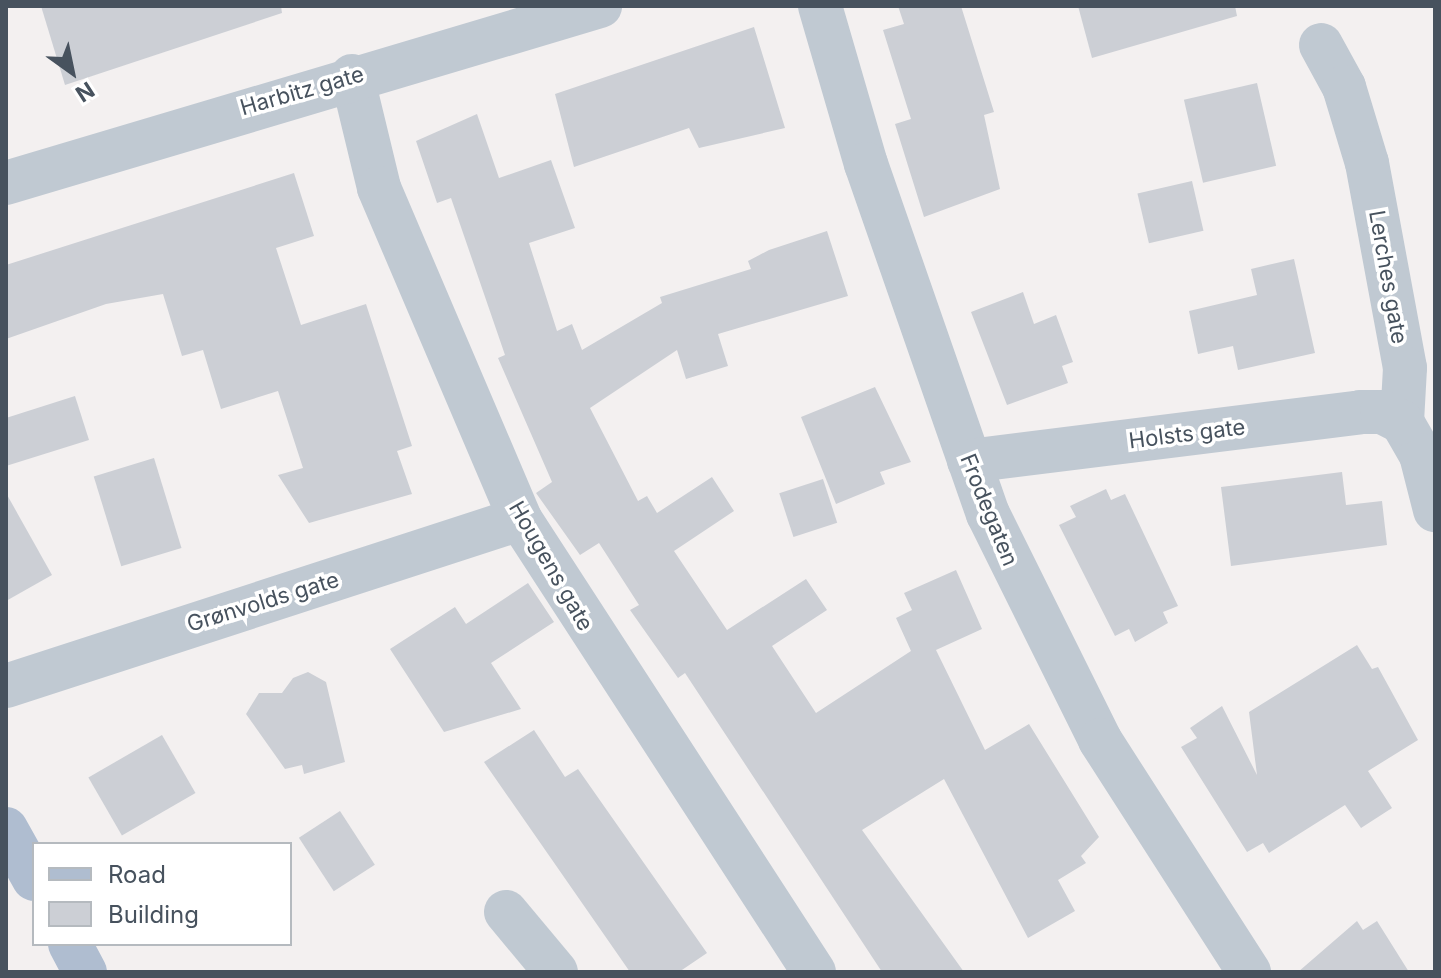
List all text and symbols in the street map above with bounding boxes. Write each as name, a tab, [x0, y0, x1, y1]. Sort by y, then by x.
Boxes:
north arrow	[32, 32, 112, 112]
street label: Harbitz gate	[237, 61, 367, 121]
text: N	[71, 77, 99, 108]
street label: Lerches gate	[1363, 208, 1413, 346]
street label: Holsts gate	[1127, 414, 1247, 454]
street label: Frodegaten	[955, 450, 1023, 570]
street label: Hougens gate	[503, 496, 599, 636]
street label: Grønvolds gate	[184, 566, 342, 638]
legend	[32, 842, 292, 946]
text: Road	[108, 860, 166, 889]
text: Building	[108, 900, 199, 929]

